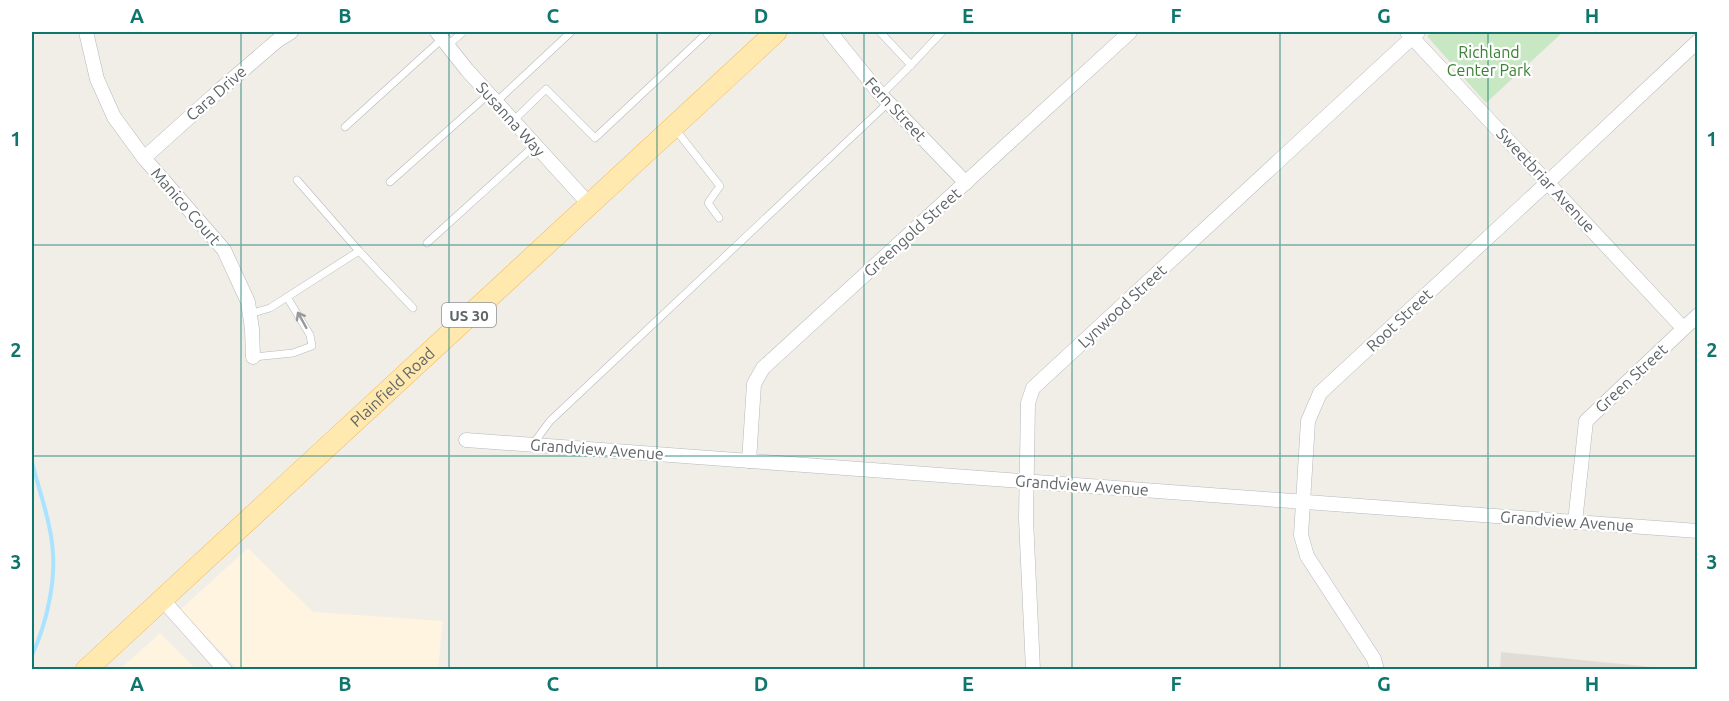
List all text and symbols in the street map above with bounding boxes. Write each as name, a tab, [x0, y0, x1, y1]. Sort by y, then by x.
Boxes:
text: A	[130, 4, 144, 27]
text: B	[338, 4, 352, 27]
text: C	[547, 4, 560, 27]
text: D	[754, 4, 768, 27]
text: E	[962, 4, 974, 27]
text: F	[1170, 4, 1182, 27]
text: G	[1377, 4, 1391, 27]
text: H	[1585, 4, 1599, 27]
park label: Richland Center Park	[1447, 43, 1531, 79]
street label: Cara Drive	[182, 62, 250, 124]
street label: Fern Street	[862, 73, 931, 145]
street label: Susanna Way	[473, 78, 549, 160]
street label: Sweetbriar Avenue	[1493, 124, 1599, 236]
text: 1	[10, 127, 22, 150]
text: 1	[1706, 127, 1718, 150]
street label: Manico Court	[148, 164, 225, 249]
street label: Greengold Street	[860, 183, 965, 280]
street label: Lynwood Street	[1074, 260, 1170, 351]
street label: Root Street	[1362, 285, 1436, 355]
road number: US 30	[442, 303, 496, 327]
one-way arrow	[295, 312, 307, 329]
text: 2	[10, 338, 22, 361]
text: 2	[1706, 338, 1718, 361]
street label: Green Street	[1591, 340, 1671, 416]
street label: Plainfield Road	[346, 344, 438, 430]
street label: Grandview Avenue	[530, 435, 664, 463]
street label: Grandview Avenue	[1015, 471, 1149, 499]
street label: Grandview Avenue	[1500, 507, 1634, 535]
text: 3	[10, 550, 22, 573]
text: 3	[1706, 550, 1718, 573]
text: A	[130, 672, 144, 695]
text: B	[338, 672, 352, 695]
text: C	[547, 672, 560, 695]
text: D	[754, 672, 768, 695]
text: E	[962, 672, 974, 695]
text: F	[1170, 672, 1182, 695]
text: G	[1377, 672, 1391, 695]
text: H	[1585, 672, 1599, 695]

